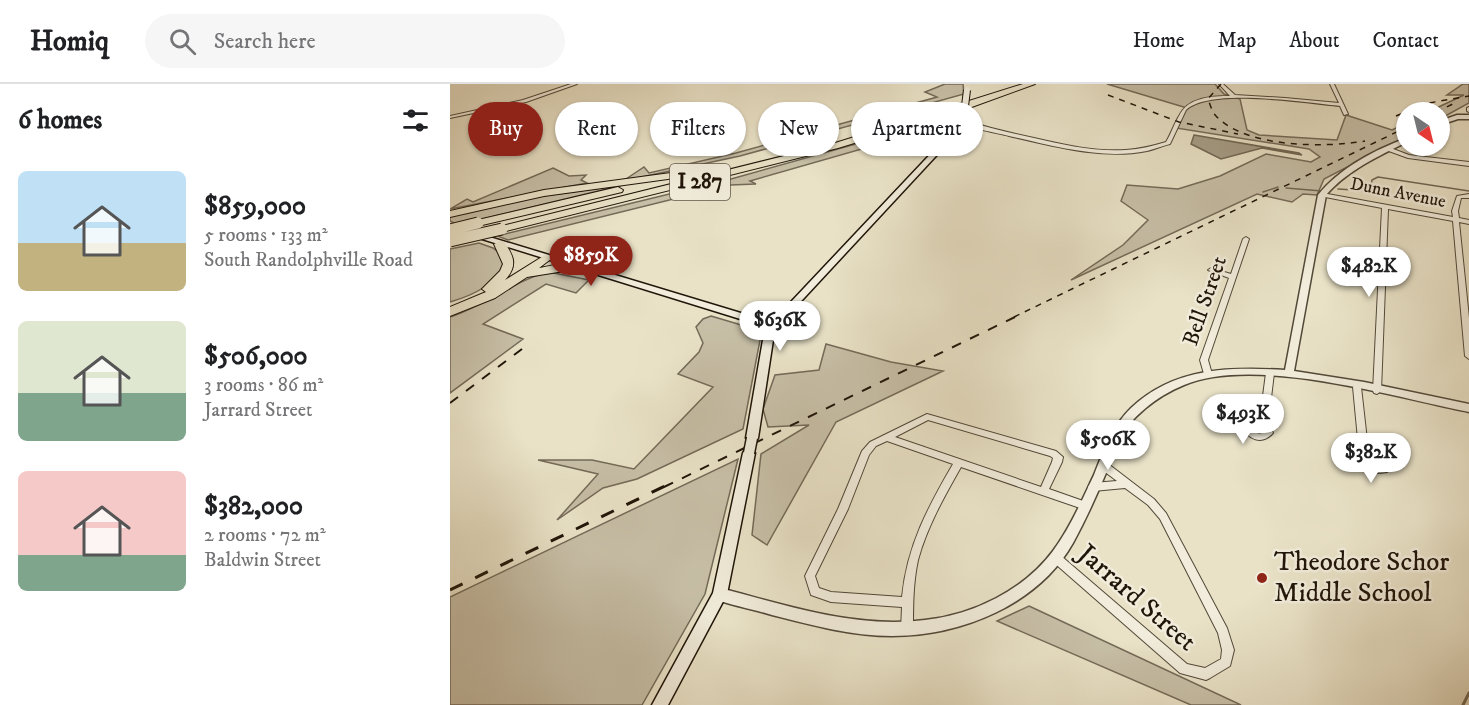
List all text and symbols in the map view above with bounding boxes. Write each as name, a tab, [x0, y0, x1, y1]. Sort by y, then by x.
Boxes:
search box	[145, 14, 565, 68]
text: Homiq	[30, 24, 109, 59]
icon: search	[166, 25, 199, 58]
text: Search here	[214, 28, 316, 55]
text: Home	[1133, 28, 1185, 54]
text: Map	[1218, 28, 1256, 54]
text: About	[1289, 28, 1340, 54]
text: Contact	[1373, 28, 1439, 54]
chip: Buy	[468, 102, 543, 156]
chip: Rent	[555, 102, 638, 156]
chip: Filters	[650, 102, 746, 156]
chip: New	[758, 102, 839, 156]
chip: Apartment	[851, 102, 983, 156]
north arrow	[1396, 102, 1450, 156]
map controls	[1396, 102, 1450, 156]
text: 6 homes	[18, 104, 102, 137]
icon: filters	[399, 104, 432, 137]
road number: I 287	[670, 164, 730, 200]
street label: Dunn Avenue	[1348, 173, 1448, 213]
text: $859,000	[204, 190, 306, 223]
icon: home	[66, 195, 138, 267]
text: 5 rooms · 133 m²	[204, 223, 328, 248]
pin: $859K	[549, 236, 633, 287]
text: $859K	[564, 243, 618, 268]
pin: $482K	[1327, 247, 1411, 298]
text: South Randolphville Road	[204, 248, 413, 273]
street label: Bell Street	[1177, 253, 1233, 349]
text: $482K	[1341, 254, 1397, 279]
pin: $636K	[738, 301, 822, 352]
text: $636K	[753, 308, 807, 333]
text: $506,000	[204, 340, 308, 373]
icon: home	[66, 345, 138, 417]
text: 3 rooms · 86 m²	[204, 373, 323, 398]
pin: $493K	[1201, 394, 1285, 445]
text: Jarrard Street	[204, 398, 312, 423]
text: $493K	[1216, 401, 1270, 426]
pin: $506K	[1066, 420, 1150, 471]
text: $506K	[1080, 427, 1136, 452]
pin: $382K	[1329, 433, 1413, 484]
text: $382K	[1345, 440, 1397, 465]
text: $382,000	[204, 490, 303, 523]
icon: home	[66, 495, 138, 567]
text: 2 rooms · 72 m²	[204, 523, 326, 548]
street label: Jarrard Street	[1068, 535, 1204, 659]
place label: Theodore Schor Middle School	[1274, 545, 1449, 610]
text: Baldwin Street	[204, 548, 321, 573]
marker: Theodore Schor Middle School	[1255, 571, 1269, 585]

